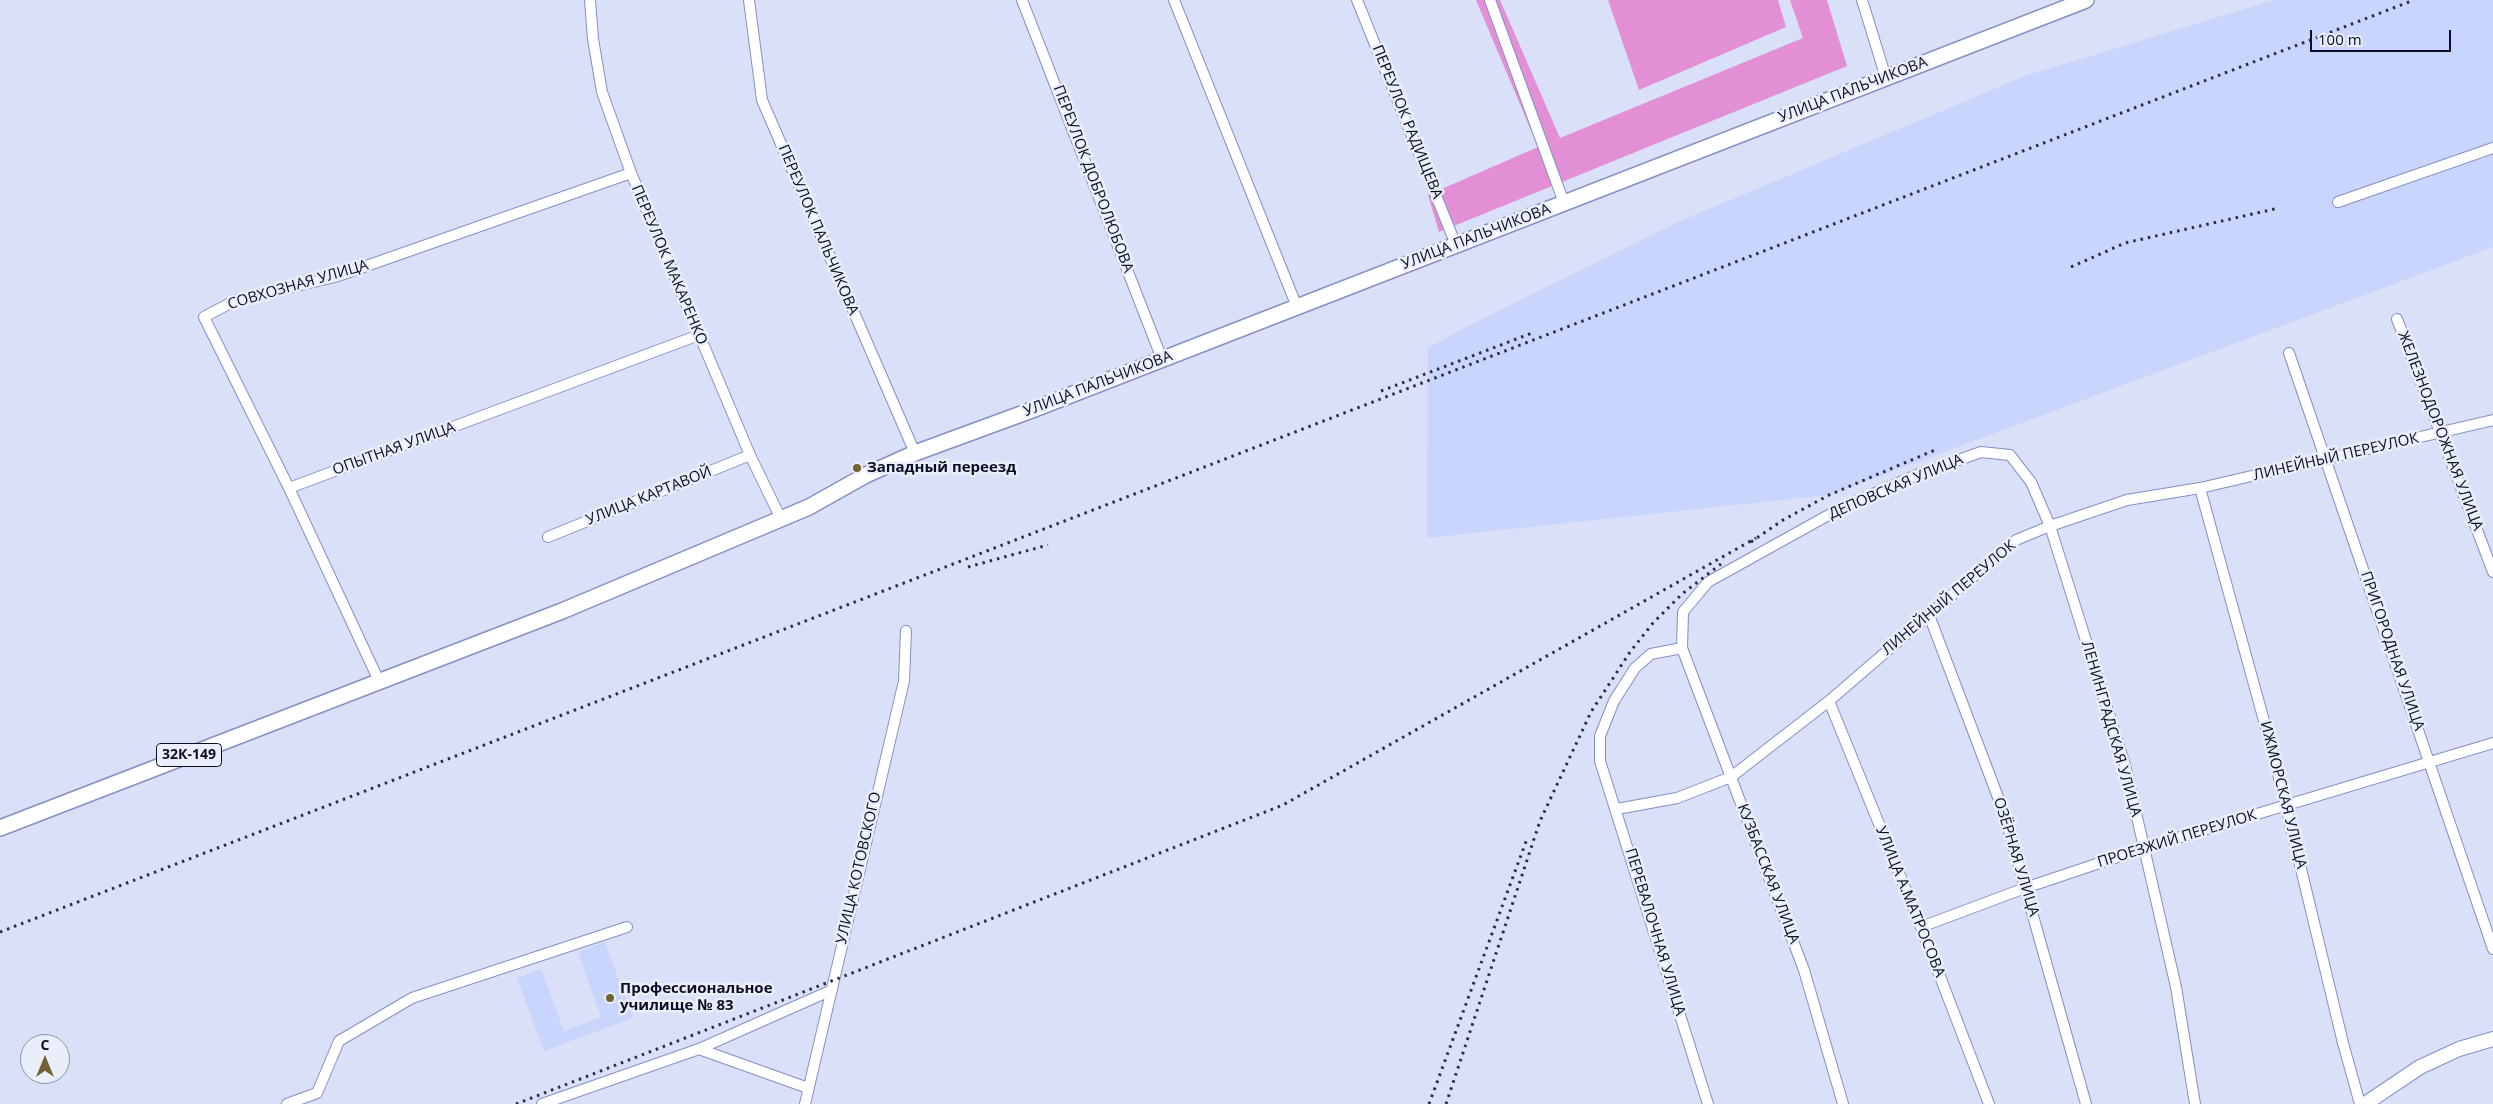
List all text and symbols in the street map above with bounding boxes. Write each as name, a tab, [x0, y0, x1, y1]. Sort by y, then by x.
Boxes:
scale bar	[2313, 20, 2454, 52]
text: 100 m	[2318, 29, 2362, 49]
street label: ПЕРЕУЛОК РАДИЩЕВА	[1368, 42, 1446, 202]
street label: УЛИЦА ПАЛЬЧИКОВА	[1776, 53, 1930, 127]
street label: ПЕРЕУЛОК ДОБРОЛЮБОВА	[1049, 83, 1137, 275]
street label: ПЕРЕУЛОК ПАЛЬЧИКОВА	[774, 142, 862, 318]
street label: ПЕРЕУЛОК МАКАРЕНКО	[627, 182, 711, 348]
street label: УЛИЦА ПАЛЬЧИКОВА	[1399, 200, 1553, 274]
street label: СОВХОЗНАЯ УЛИЦА	[226, 256, 370, 314]
street label: ЖЕЛЕЗНОДОРОЖНАЯ УЛИЦА	[2394, 329, 2486, 533]
street label: УЛИЦА ПАЛЬЧИКОВА	[1021, 347, 1175, 421]
street label: ОПЫТНАЯ УЛИЦА	[330, 418, 458, 480]
street label: ЛИНЕЙНЫЙ ПЕРЕУЛОК	[2252, 429, 2420, 485]
street label: ДЕПОВСКАЯ УЛИЦА	[1826, 451, 1966, 523]
place label: Западный переезд	[867, 459, 1016, 477]
marker: Западный переезд	[851, 462, 863, 474]
street label: УЛИЦА КАРТАВОЙ	[584, 463, 714, 529]
street label: ЛИНЕЙНЫЙ ПЕРЕУЛОК	[1878, 537, 2020, 659]
street label: ПРИГОРОДНАЯ УЛИЦА	[2356, 569, 2428, 733]
street label: ЛЕНИНГРАДСКАЯ УЛИЦА	[2077, 639, 2145, 819]
street label: ИЖМОРСКАЯ УЛИЦА	[2256, 719, 2310, 871]
road number: 32К-149	[156, 744, 222, 766]
street label: УЛИЦА КОТОВСКОГО	[833, 790, 885, 946]
street label: ОЗЁРНАЯ УЛИЦА	[1989, 795, 2043, 919]
street label: КУЗБАССКАЯ УЛИЦА	[1733, 801, 1803, 947]
street label: ПРОЕЗЖИЙ ПЕРЕУЛОК	[2095, 806, 2259, 872]
street label: УЛИЦА А.МАТРОСОВА	[1871, 824, 1949, 980]
street label: ПЕРЕВАЛОЧНАЯ УЛИЦА	[1621, 846, 1689, 1018]
place label: Профессиональное училище № 83	[620, 980, 772, 1015]
marker: Профессиональное училище № 83	[604, 992, 616, 1004]
north arrow	[20, 1034, 70, 1084]
text: С	[41, 1035, 49, 1054]

